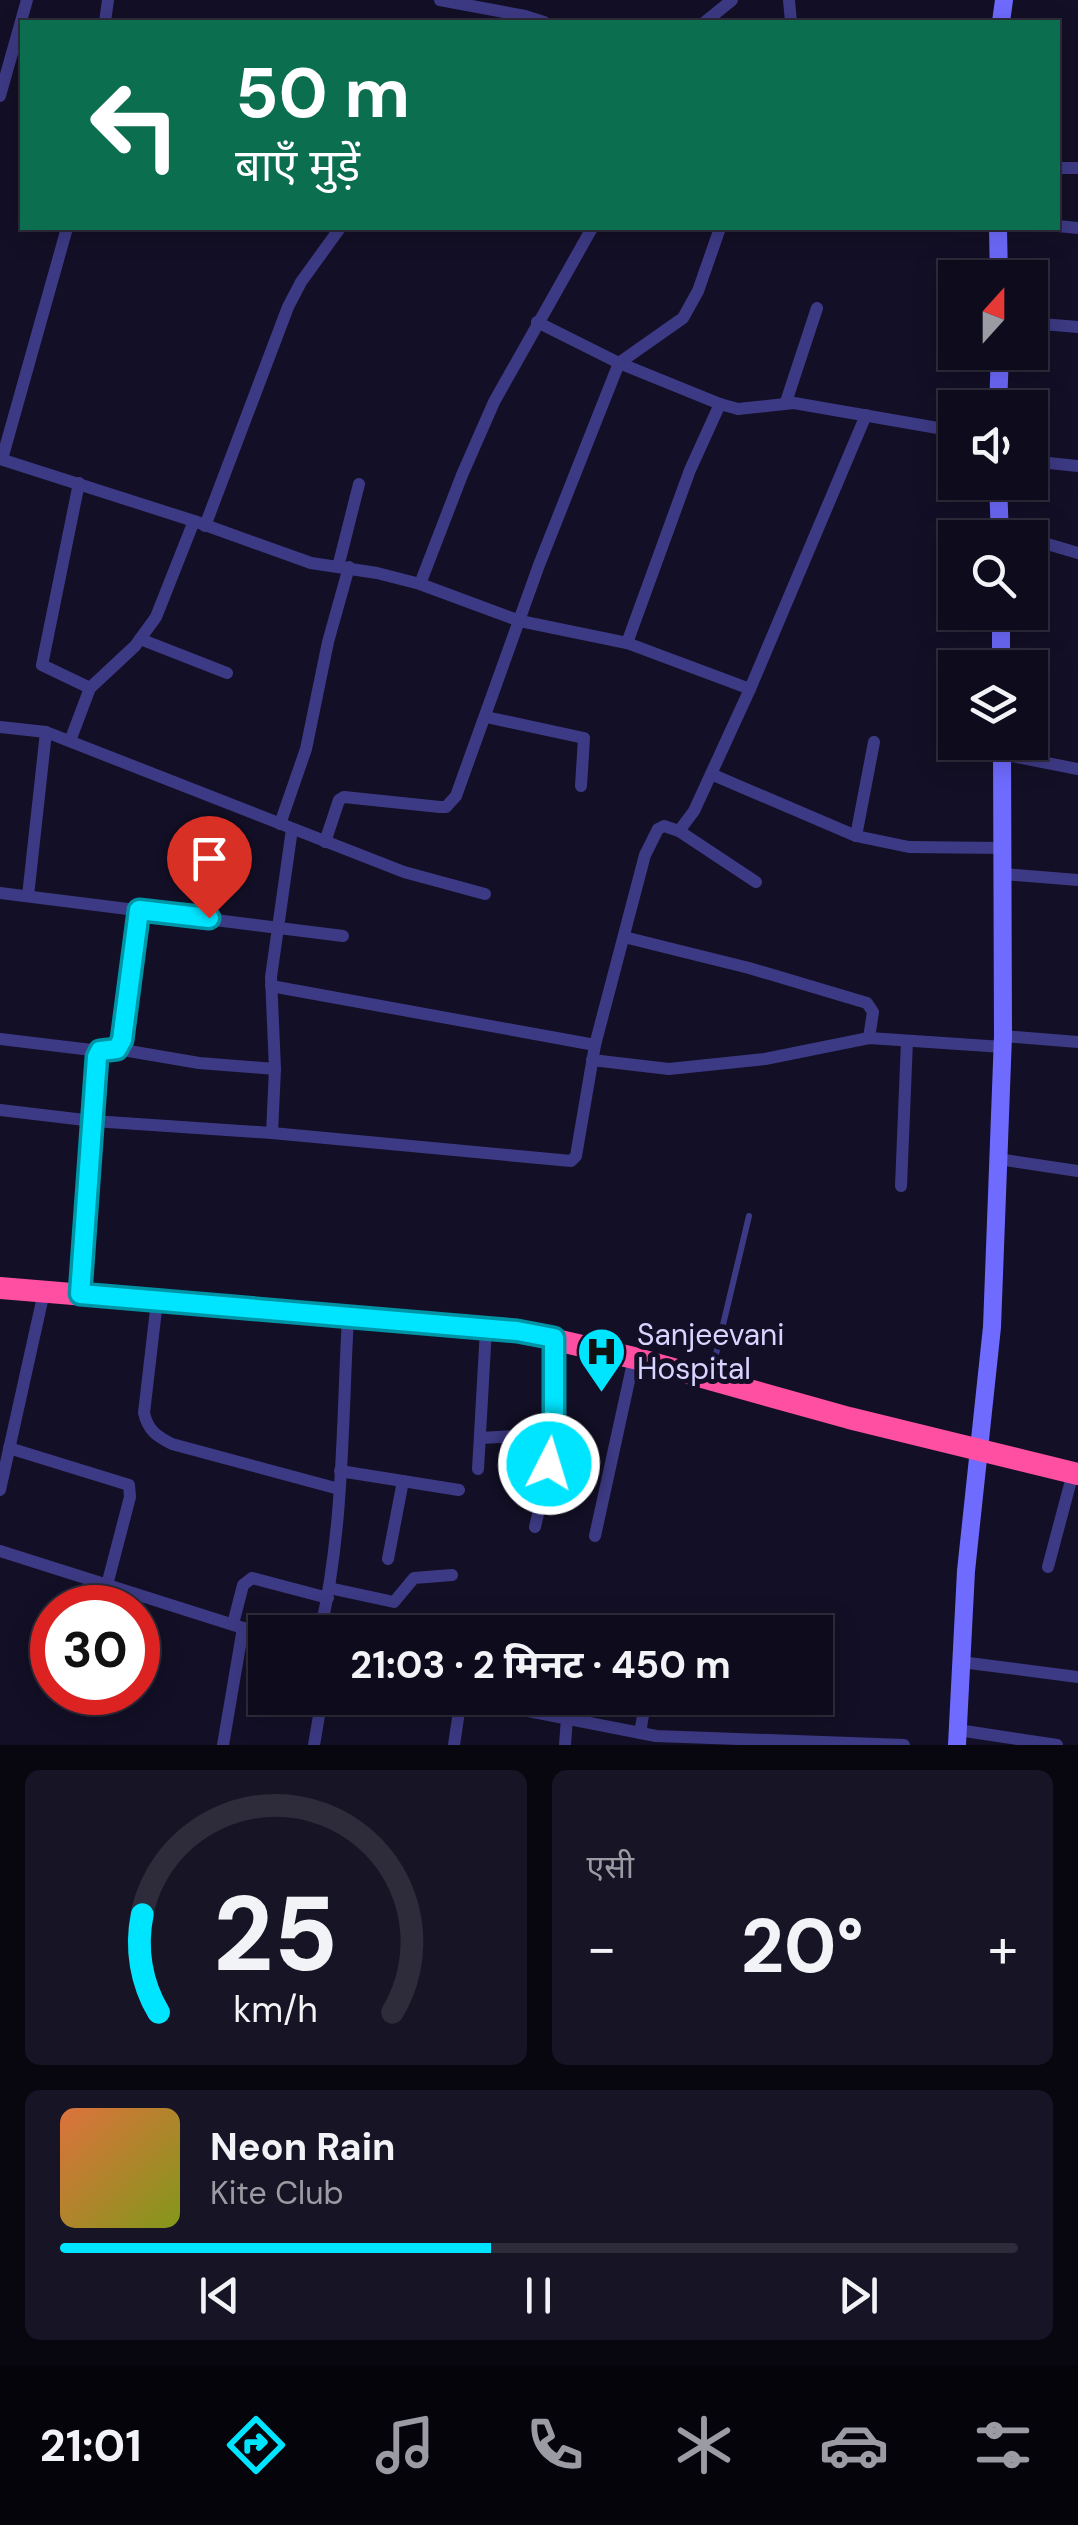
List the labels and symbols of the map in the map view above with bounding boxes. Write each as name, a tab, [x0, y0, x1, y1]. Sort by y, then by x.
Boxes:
north arrow	[938, 260, 1048, 370]
pin	[167, 816, 252, 919]
place label: Sanjeevani Hospital	[637, 1315, 785, 1388]
hospital icon: Sanjeevani Hospital	[576, 1326, 628, 1394]
position arrow	[497, 1412, 601, 1516]
speed limit sign: 30	[30, 1585, 160, 1715]

